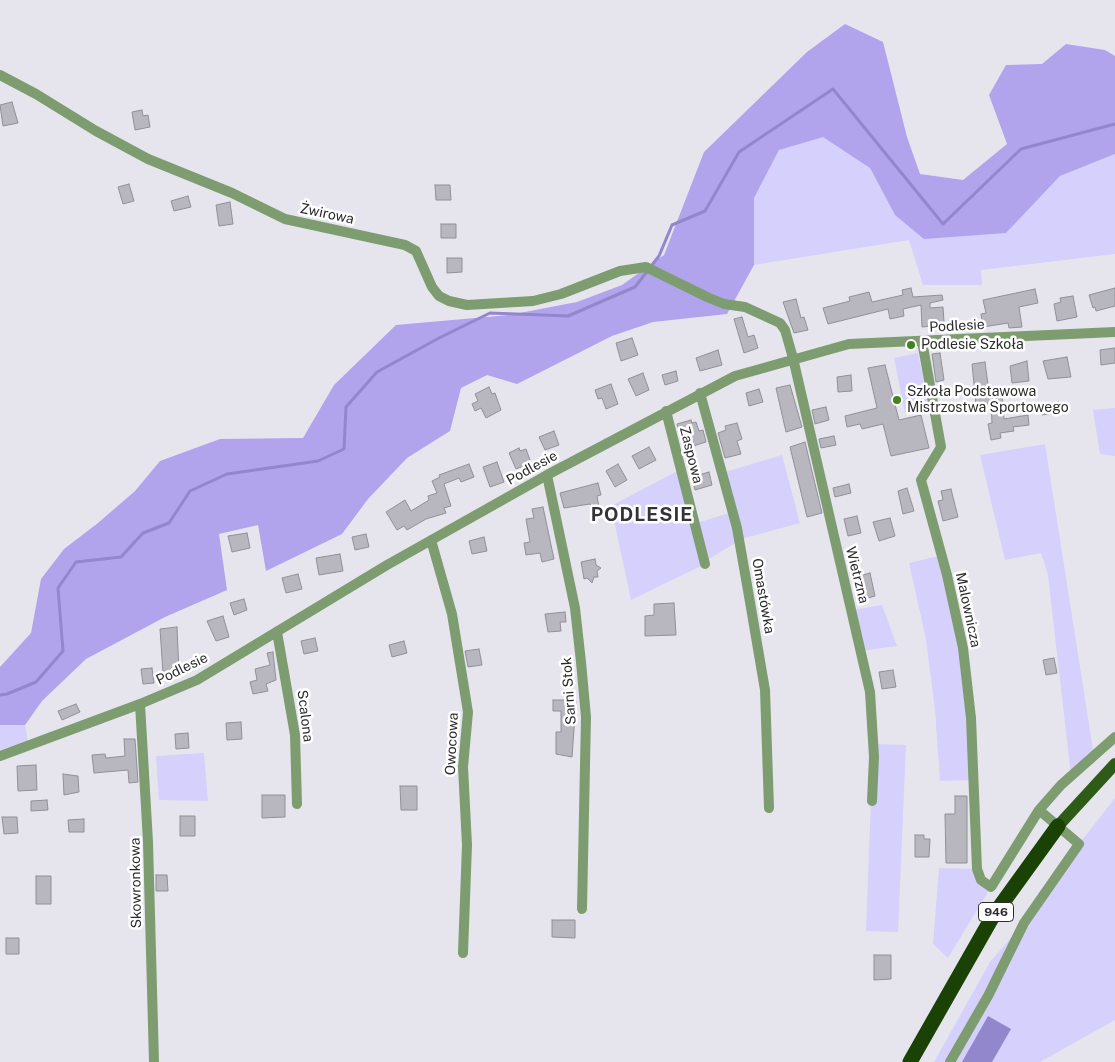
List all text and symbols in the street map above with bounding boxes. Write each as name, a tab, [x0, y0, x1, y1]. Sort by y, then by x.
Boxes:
street label: Żwirowa	[298, 200, 356, 228]
street label: Podlesie	[929, 316, 985, 336]
place label: Podlesie Szkoła	[921, 337, 1024, 353]
marker: Podlesie Szkoła	[905, 339, 917, 351]
place label: Szkoła Podstawowa Mistrzostwa Sportowego	[907, 384, 1069, 417]
marker: Szkoła Podstawowa Mistrzostwa Sportowego	[891, 394, 903, 406]
street label: Zaspowa	[676, 425, 706, 485]
street label: Podlesie	[504, 447, 560, 489]
district label: PODLESIE	[590, 504, 694, 526]
street label: Wietrzna	[842, 545, 872, 605]
street label: Omastówka	[748, 557, 778, 635]
street label: Malownicza	[952, 571, 984, 649]
street label: Podlesie	[153, 649, 211, 689]
street label: Sarni Stok	[558, 657, 580, 725]
street label: Scalona	[293, 689, 317, 743]
street label: Owocowa	[442, 712, 462, 776]
street label: Skowronkowa	[127, 837, 145, 929]
road number: 946	[978, 902, 1014, 922]

